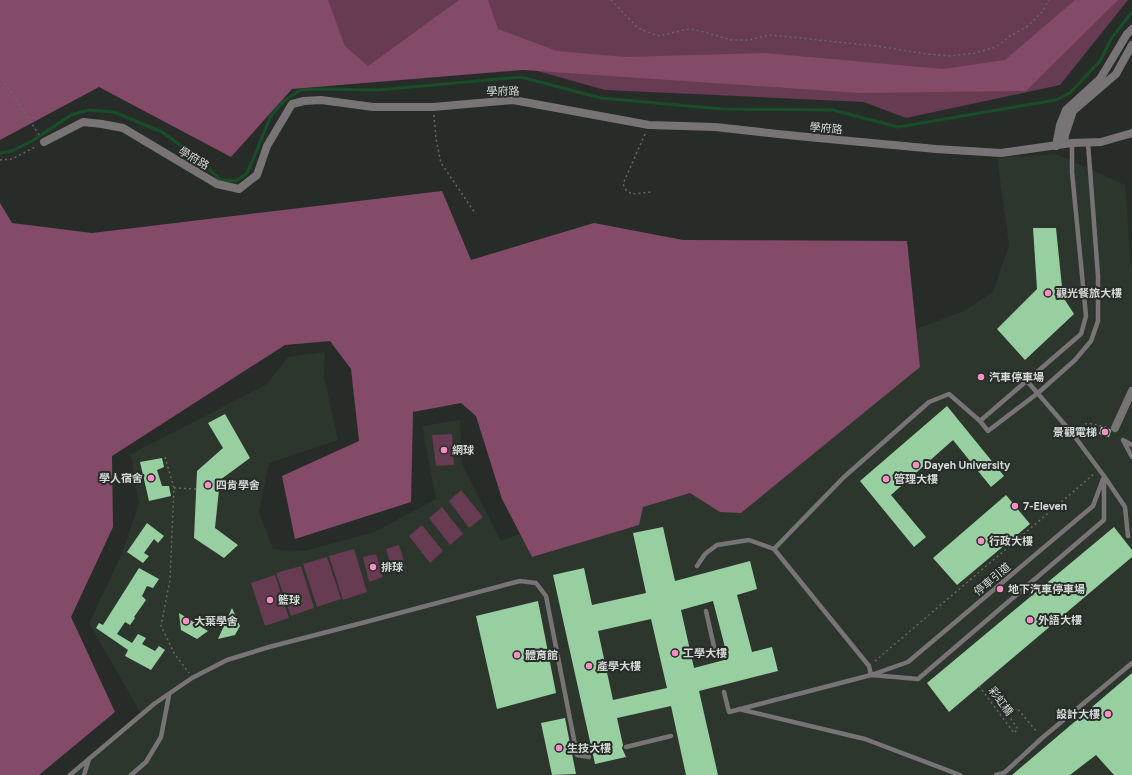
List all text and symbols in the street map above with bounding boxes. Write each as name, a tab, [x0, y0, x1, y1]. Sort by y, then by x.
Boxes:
street label: 學府路	[486, 85, 520, 98]
street label: 學府路	[809, 121, 843, 136]
street label: 學府路	[176, 144, 211, 172]
place label: 觀光餐旅大樓	[1056, 287, 1122, 300]
marker: 觀光餐旅大樓	[1043, 288, 1053, 298]
place label: 汽車停車場	[989, 371, 1044, 384]
marker: 汽車停車場	[976, 372, 986, 382]
place label: 景觀電梯	[1053, 426, 1097, 439]
marker: 景觀電梯	[1100, 427, 1110, 437]
place label: 網球	[452, 444, 474, 457]
marker: 網球	[439, 445, 449, 455]
place label: Dayeh University	[924, 459, 1011, 472]
marker: Dayeh University	[911, 460, 921, 470]
place label: 學人宿舍	[99, 472, 143, 485]
marker: 學人宿舍	[146, 473, 156, 483]
place label: 管理大樓	[894, 473, 938, 486]
marker: 管理大樓	[881, 474, 891, 484]
place label: 四肯學舍	[216, 479, 260, 492]
marker: 四肯學舍	[203, 480, 213, 490]
place label: 7-Eleven	[1023, 500, 1067, 513]
marker: 7-Eleven	[1010, 501, 1020, 511]
place label: 行政大樓	[989, 535, 1033, 548]
marker: 行政大樓	[976, 536, 986, 546]
street label: 停車引道	[971, 560, 1013, 599]
place label: 排球	[381, 561, 403, 574]
marker: 排球	[368, 562, 378, 572]
place label: 地下汽車停車場	[1008, 583, 1085, 596]
marker: 地下汽車停車場	[995, 584, 1005, 594]
place label: 籃球	[278, 594, 300, 607]
marker: 籃球	[265, 595, 275, 605]
place label: 外語大樓	[1038, 614, 1082, 627]
place label: 大葉學舍	[194, 615, 238, 628]
marker: 外語大樓	[1025, 615, 1035, 625]
marker: 大葉學舍	[181, 616, 191, 626]
place label: 工學大樓	[683, 647, 727, 660]
marker: 工學大樓	[670, 648, 680, 658]
place label: 體育館	[525, 649, 558, 662]
marker: 體育館	[512, 650, 522, 660]
place label: 產學大樓	[597, 660, 641, 673]
marker: 產學大樓	[584, 661, 594, 671]
street label: 彩虹橋	[985, 684, 1016, 718]
place label: 設計大樓	[1056, 708, 1100, 721]
marker: 設計大樓	[1103, 709, 1113, 719]
place label: 生技大樓	[567, 742, 611, 755]
marker: 生技大樓	[554, 743, 564, 753]

